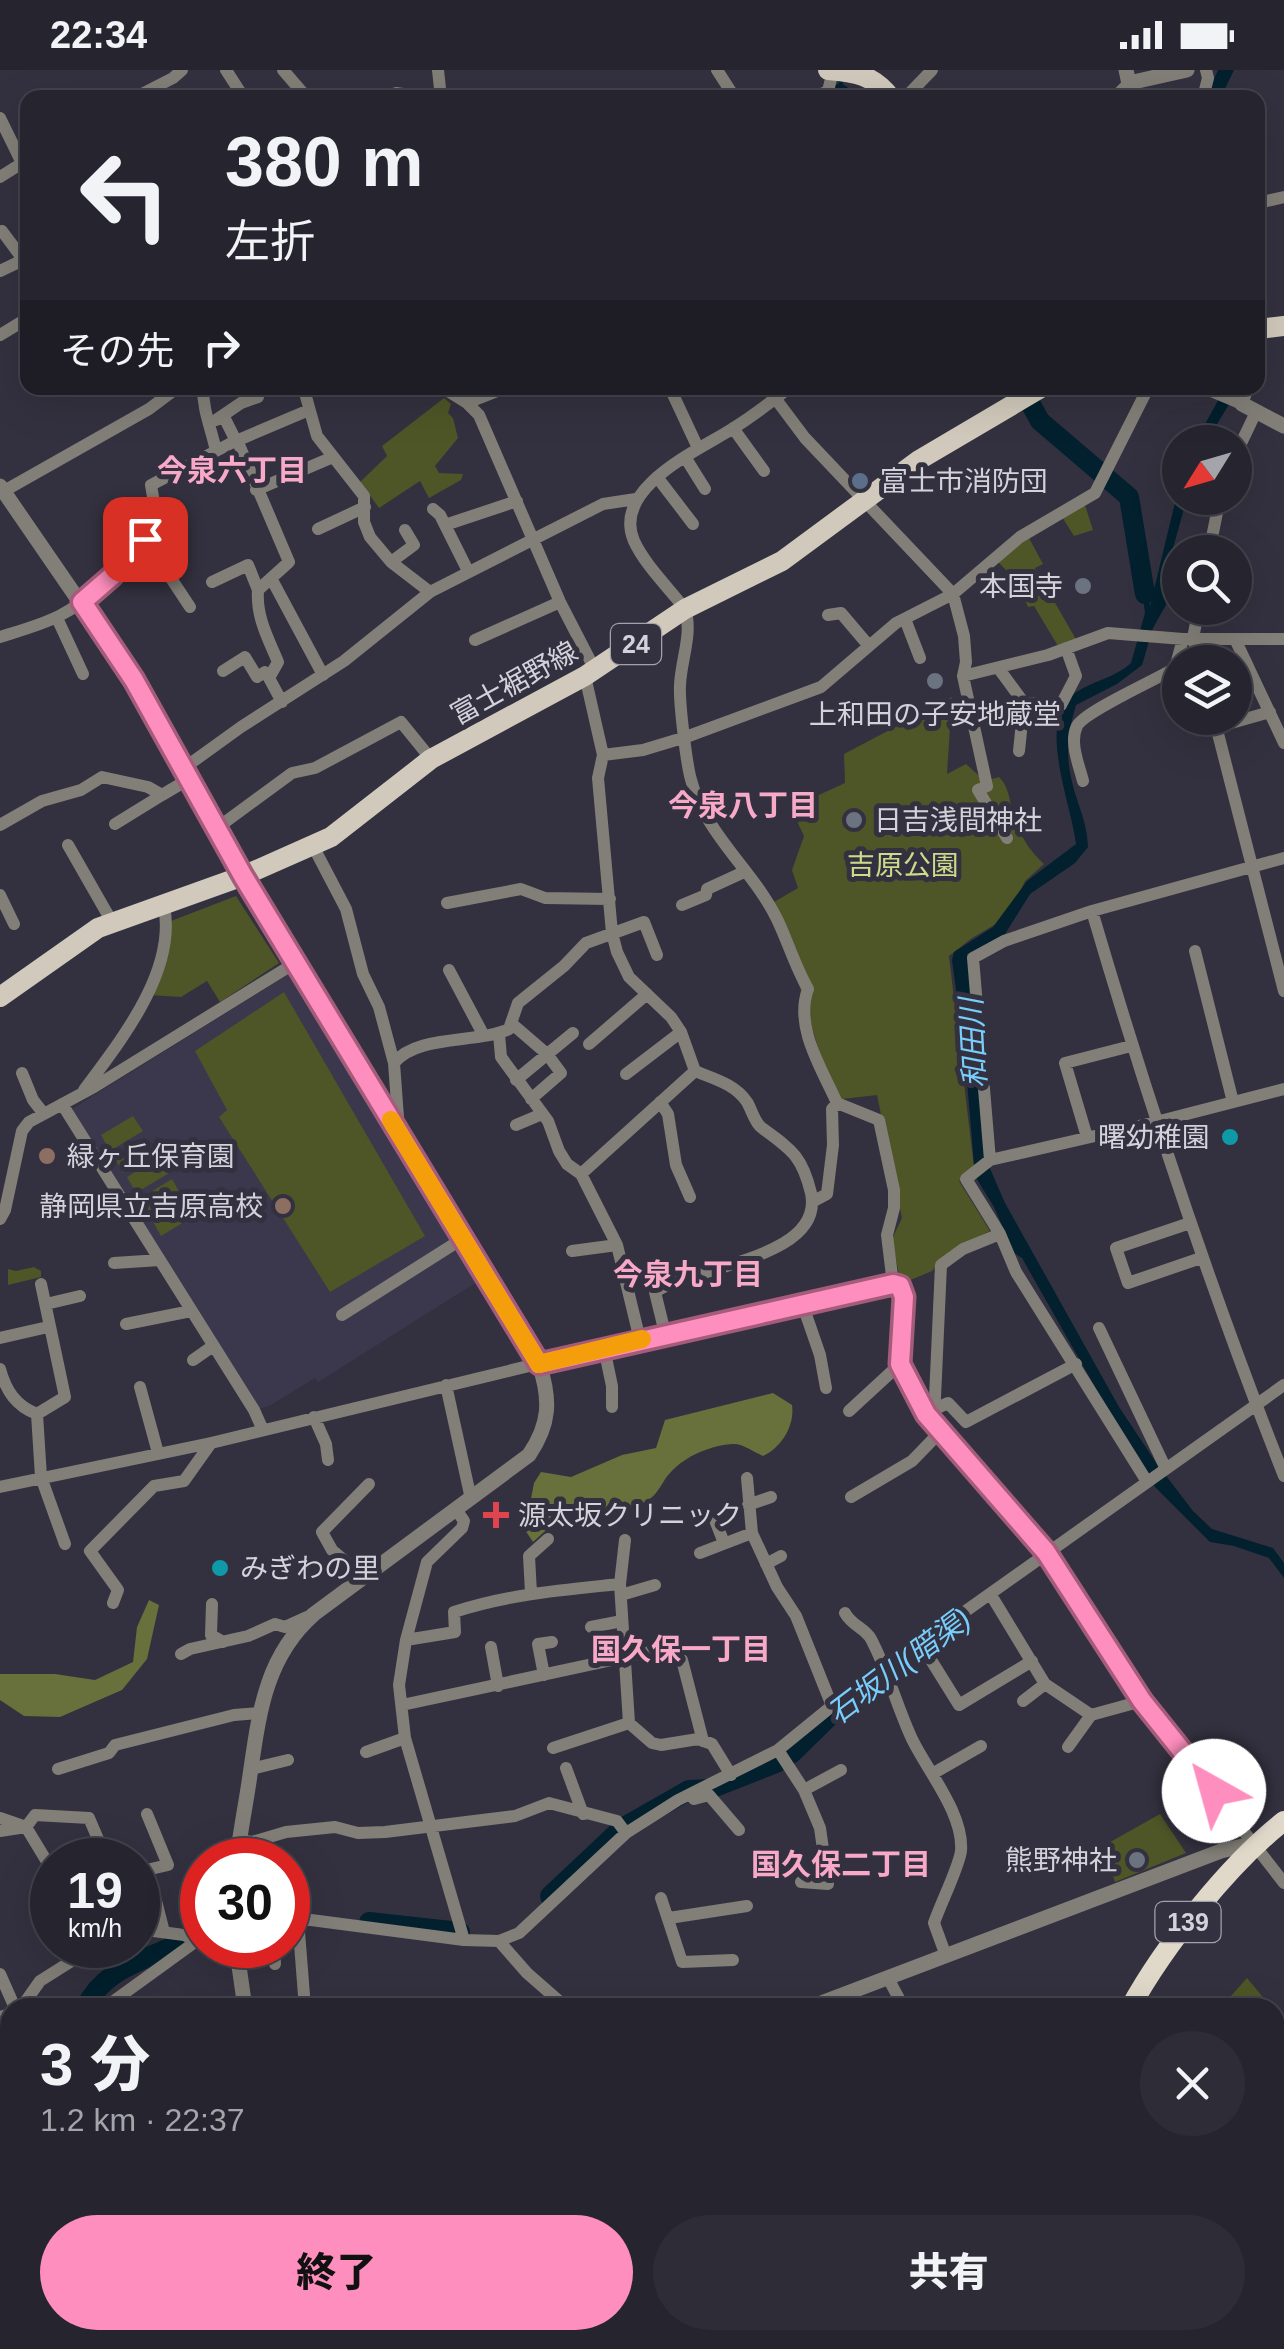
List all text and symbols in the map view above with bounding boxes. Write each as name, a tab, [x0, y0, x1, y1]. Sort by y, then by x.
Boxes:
text: 22:34	[50, 14, 147, 56]
text: 380 m	[225, 123, 423, 201]
icon: left	[60, 130, 190, 260]
text: 左折	[225, 216, 315, 267]
icon: right	[194, 320, 249, 375]
text: その先	[60, 330, 174, 372]
north arrow	[1162, 425, 1252, 515]
map controls	[1162, 425, 1252, 735]
district label: 今泉六丁目	[157, 454, 307, 487]
place label: 富士市消防団	[880, 466, 1048, 497]
marker: 富士市消防団	[849, 470, 871, 492]
pin	[103, 497, 188, 582]
icon: arrive	[118, 512, 173, 567]
button: search	[1162, 535, 1252, 625]
place label: 本国寺	[979, 571, 1063, 602]
marker: 本国寺	[1072, 575, 1094, 597]
road number: 24	[611, 624, 661, 664]
street label: 富士裾野線	[445, 636, 583, 730]
button: layers	[1162, 645, 1252, 735]
marker: 上和田の子安地蔵堂	[924, 670, 946, 692]
place label: 上和田の子安地蔵堂	[809, 699, 1061, 730]
district label: 今泉八丁目	[668, 789, 818, 822]
place label: 日吉浅間神社	[874, 805, 1042, 836]
marker: 日吉浅間神社	[843, 809, 865, 831]
park label: 吉原公園	[847, 850, 959, 881]
water label: 和田川	[954, 994, 992, 1089]
place label: 曙幼稚園	[1098, 1122, 1210, 1153]
marker: 曙幼稚園	[1219, 1126, 1241, 1148]
place label: 緑ヶ丘保育園	[67, 1141, 235, 1172]
marker: 緑ヶ丘保育園	[36, 1145, 58, 1167]
place label: 静岡県立吉原高校	[39, 1191, 263, 1222]
marker: 静岡県立吉原高校	[272, 1195, 294, 1217]
district label: 今泉九丁目	[613, 1258, 763, 1291]
place label: 源太坂クリニック	[518, 1500, 742, 1531]
marker: 源太坂クリニック	[483, 1502, 509, 1528]
place label: みぎわの里	[240, 1553, 380, 1584]
marker: みぎわの里	[209, 1557, 231, 1579]
water label: 石坂川(暗渠)	[821, 1602, 977, 1730]
district label: 国久保一丁目	[591, 1633, 771, 1666]
position arrow	[1162, 1739, 1266, 1843]
speed limit sign: 30	[180, 1838, 310, 1968]
place label: 熊野神社	[1005, 1845, 1117, 1876]
district label: 国久保二丁目	[751, 1848, 931, 1881]
marker: 熊野神社	[1126, 1849, 1148, 1871]
text: 19	[67, 1863, 123, 1919]
road number: 139	[1156, 1902, 1220, 1942]
text: km/h	[68, 1914, 122, 1942]
text: 3 分	[40, 2031, 150, 2098]
button: close	[1140, 2031, 1245, 2136]
text: 1.2 km · 22:37	[40, 2102, 245, 2138]
button: 終了	[40, 2215, 633, 2330]
button: 共有	[653, 2215, 1245, 2330]

